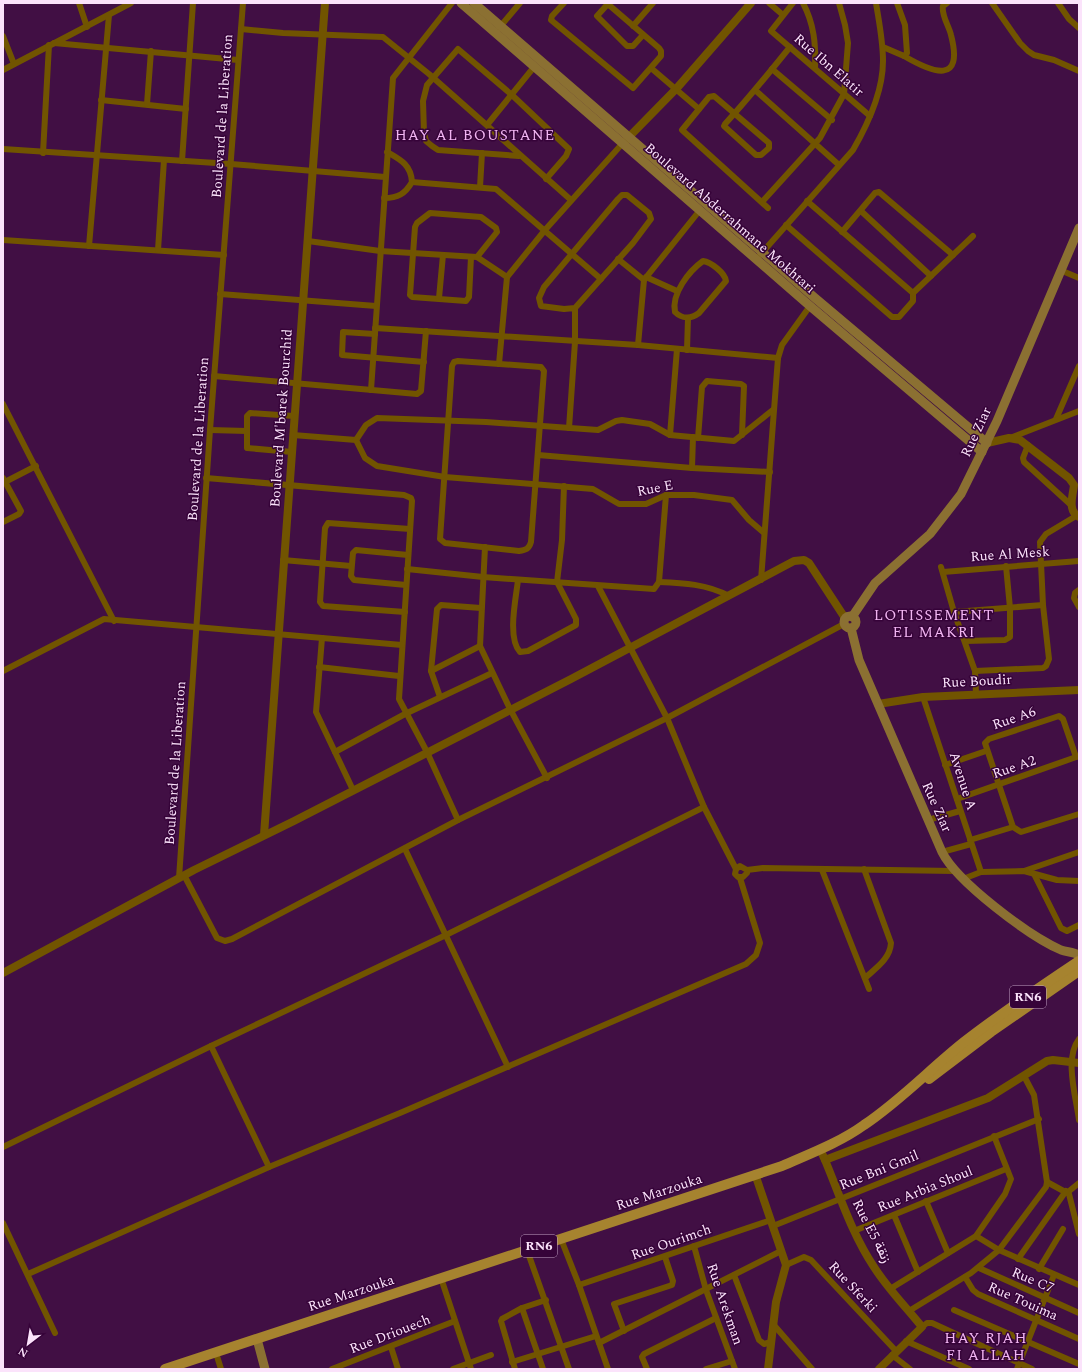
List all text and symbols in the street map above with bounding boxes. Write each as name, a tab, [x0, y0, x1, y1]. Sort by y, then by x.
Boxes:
street label: Rue Ibn Elatir	[789, 28, 869, 102]
street label: Boulevard de la Liberation	[206, 33, 238, 199]
district label: HAY AL BOUSTANE	[395, 124, 555, 147]
street label: Boulevard Abderrahmane Mokhtari	[640, 138, 820, 298]
street label: Boulevard M'barek Bourchid	[264, 328, 298, 508]
street label: Boulevard de la Liberation	[182, 356, 214, 522]
street label: Rue Ziar	[955, 403, 997, 461]
street label: Rue E	[635, 474, 675, 502]
street label: Rue Al Mesk	[970, 541, 1051, 567]
district label: LOTISSEMENT EL MAKRI	[874, 604, 994, 644]
street label: Rue Boudir	[942, 669, 1013, 693]
street label: Boulevard de la Liberation	[159, 680, 191, 846]
street label: Rue A6	[989, 701, 1039, 735]
street label: Avenue A	[944, 749, 982, 813]
street label: Rue A2	[989, 750, 1039, 784]
street label: Rue Ziar	[917, 778, 958, 836]
road number: RN6	[1010, 986, 1046, 1008]
street label: Rue Bni Gmil	[836, 1145, 922, 1195]
street label: Rue Arbia Shoul	[874, 1160, 976, 1218]
street label: Rue Marzouka	[613, 1168, 705, 1216]
street label: Rue E5 زنقة	[847, 1195, 897, 1267]
street label: Rue Ourimch	[628, 1218, 714, 1266]
road number: RN6	[521, 1235, 557, 1257]
street label: Rue Sferki	[823, 1256, 883, 1318]
street label: Rue Arekman	[701, 1260, 749, 1348]
street label: Rue C7	[1008, 1262, 1058, 1298]
street label: Rue Marzouka	[305, 1269, 397, 1317]
street label: Rue Touima	[985, 1276, 1062, 1326]
street label: Rue Driouech	[346, 1309, 434, 1359]
north arrow	[8, 1324, 48, 1364]
district label: HAY RJAH FI ALLAH	[944, 1327, 1028, 1367]
text: N	[15, 1343, 31, 1362]

